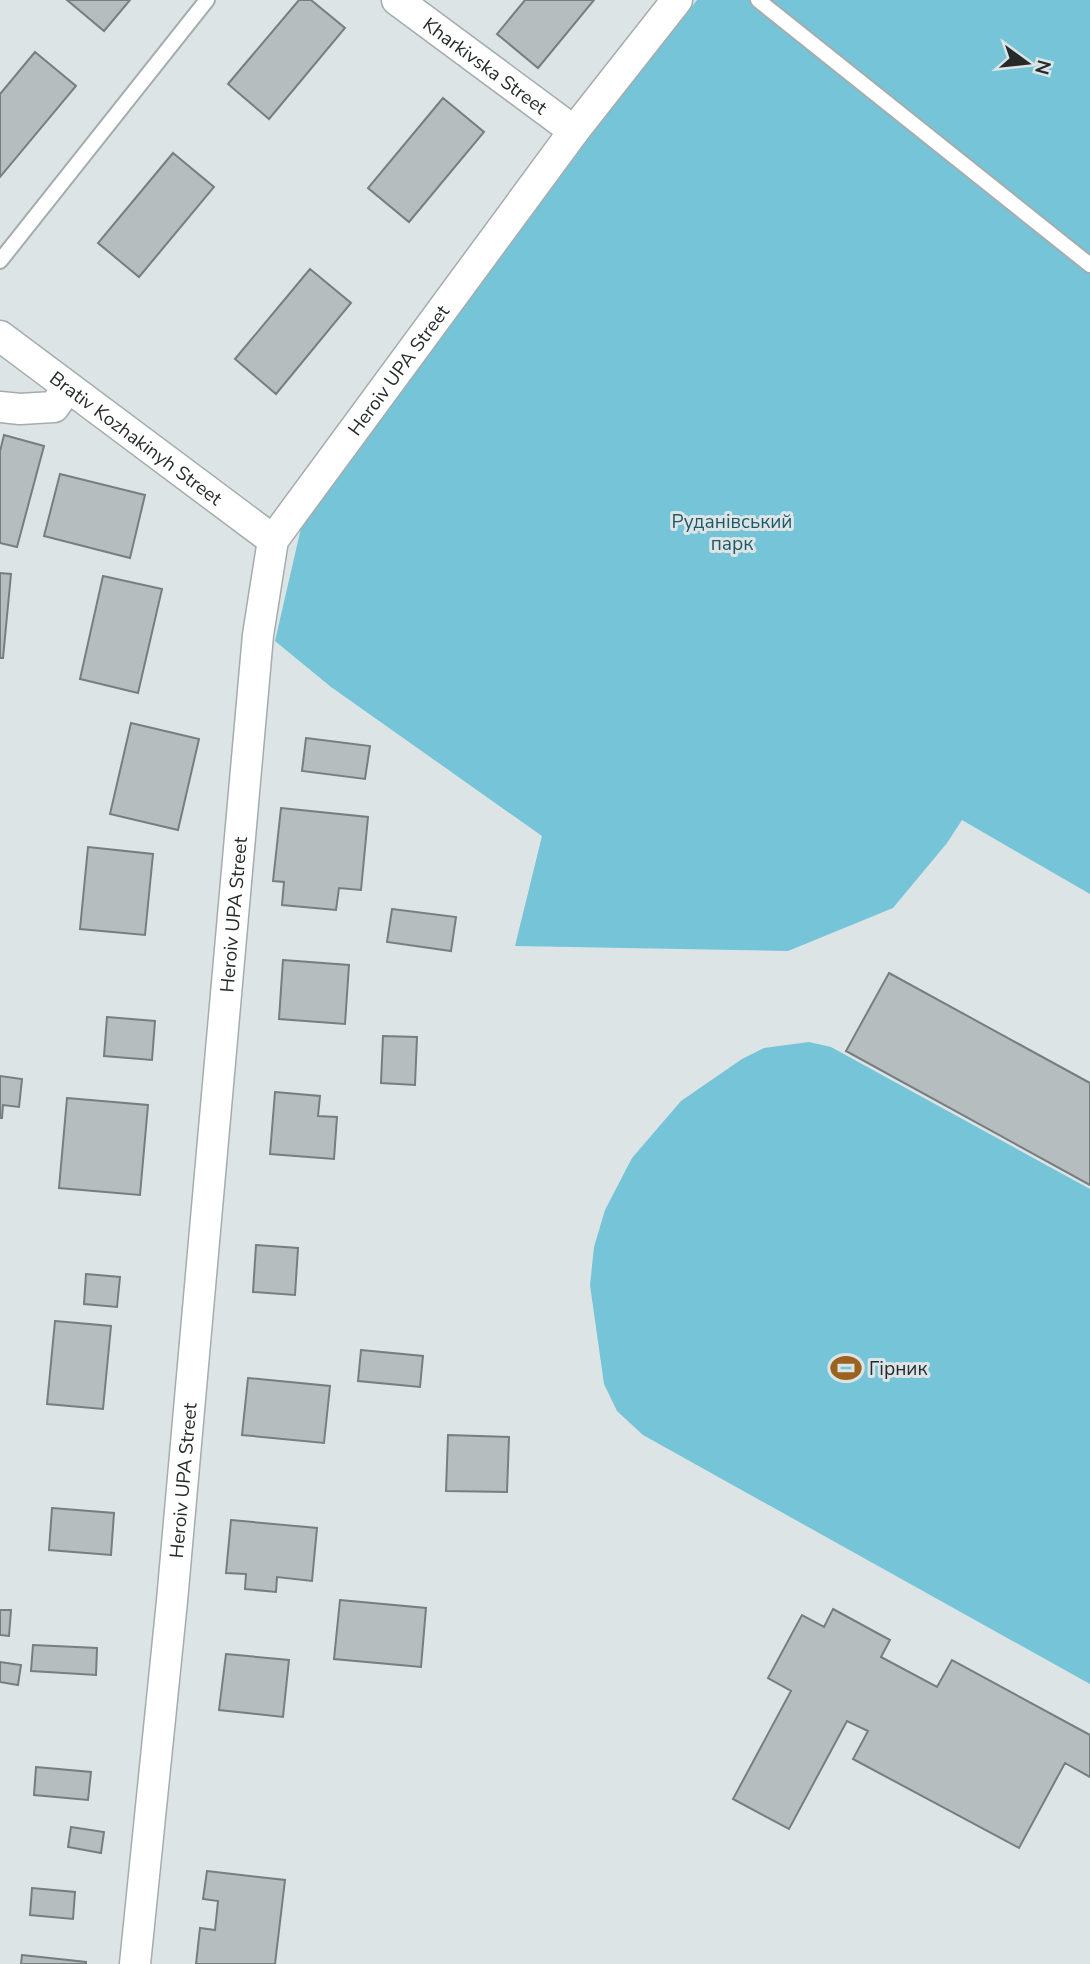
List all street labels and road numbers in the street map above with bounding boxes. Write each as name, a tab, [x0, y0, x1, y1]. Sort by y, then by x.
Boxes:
street label: Kharkivska Street	[417, 12, 553, 121]
street label: Heroiv UPA Street	[342, 300, 456, 441]
street label: Brativ Kozhakinyh Street	[44, 366, 227, 512]
street label: Heroiv UPA Street	[214, 835, 254, 994]
street label: Heroiv UPA Street	[164, 1401, 204, 1559]

